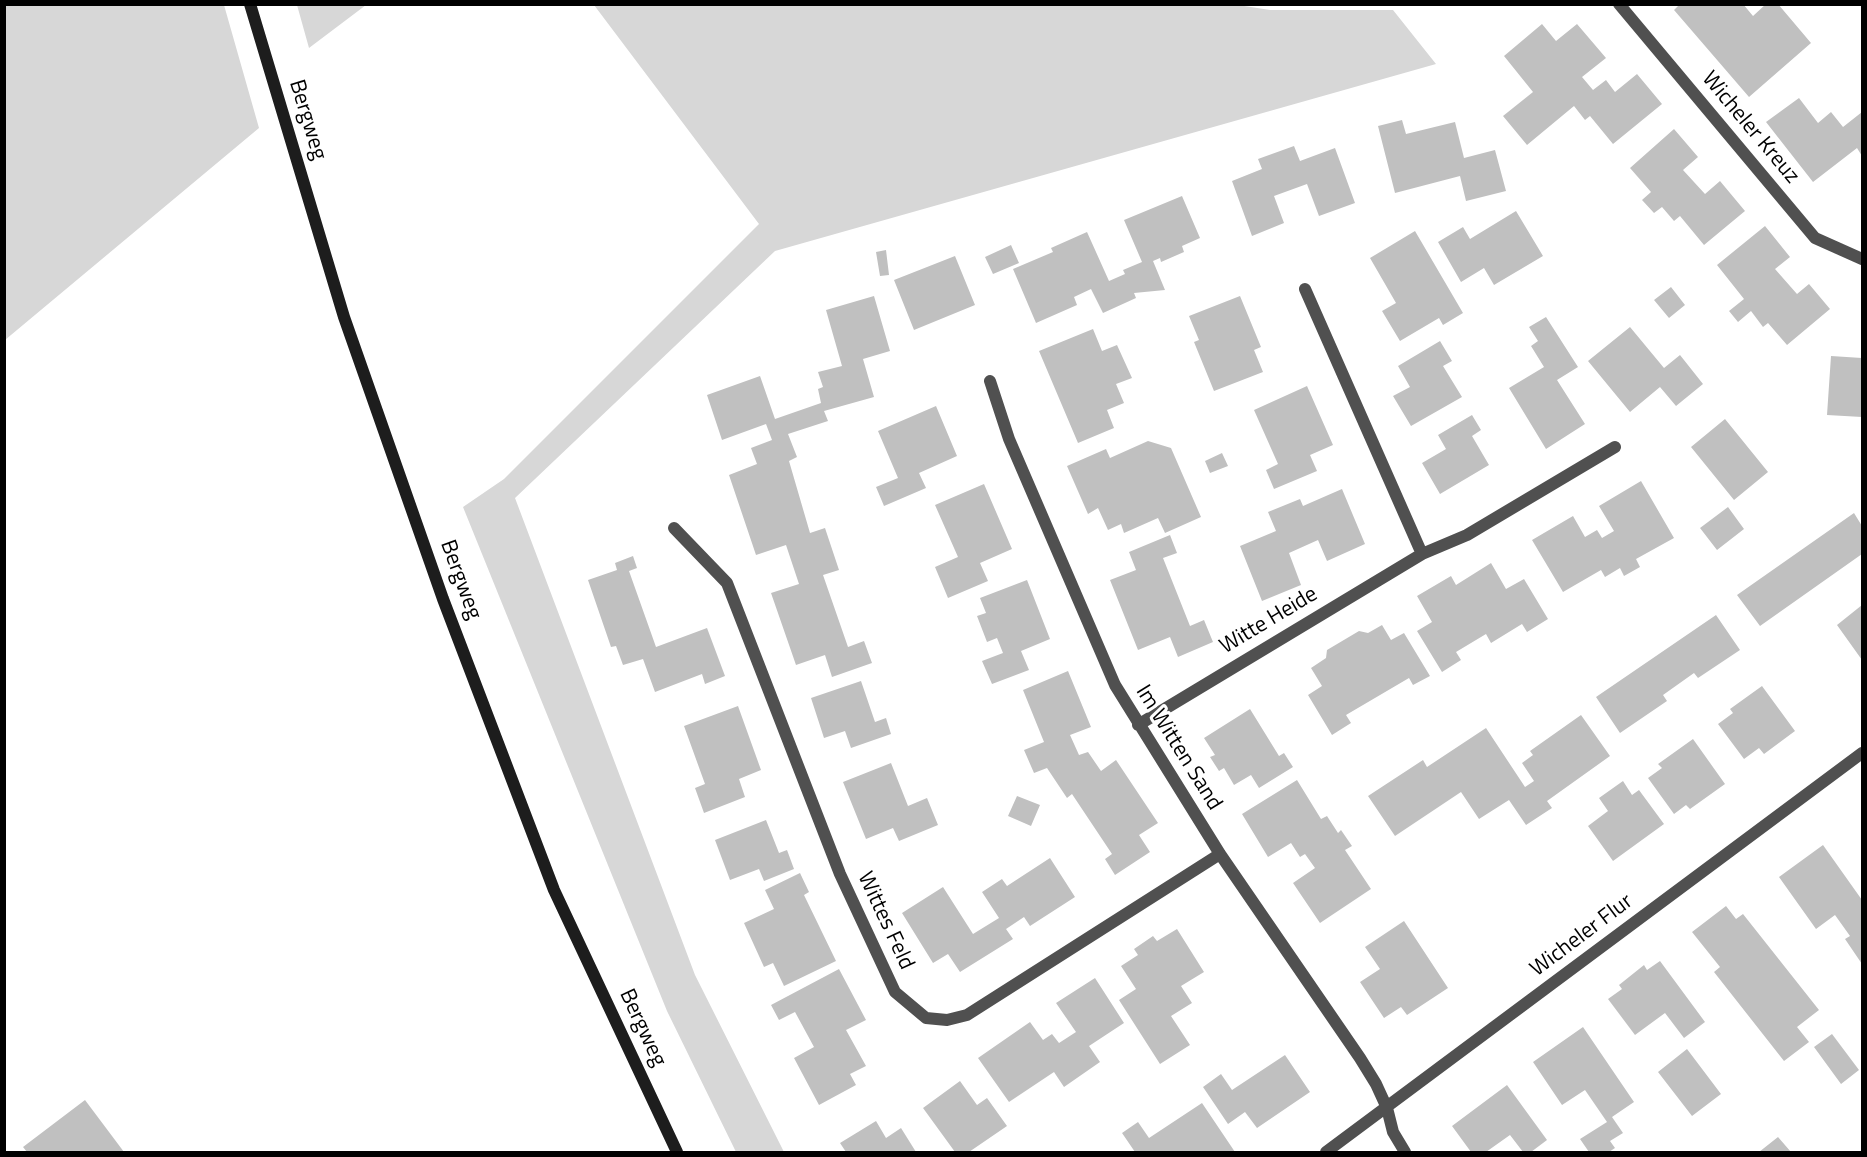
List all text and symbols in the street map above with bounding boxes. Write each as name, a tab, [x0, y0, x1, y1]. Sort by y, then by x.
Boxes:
street label: Wicheler Kreuz	[1695, 67, 1805, 189]
street label: Bergweg	[282, 77, 332, 163]
street label: Bergweg	[433, 537, 487, 623]
street label: Witte Heide	[1215, 582, 1323, 660]
street label: Im Witten Sand	[1129, 681, 1227, 815]
street label: Wittes Feld	[851, 868, 919, 974]
street label: Wicheler Flur	[1526, 889, 1638, 983]
street label: Bergweg	[613, 985, 671, 1071]

